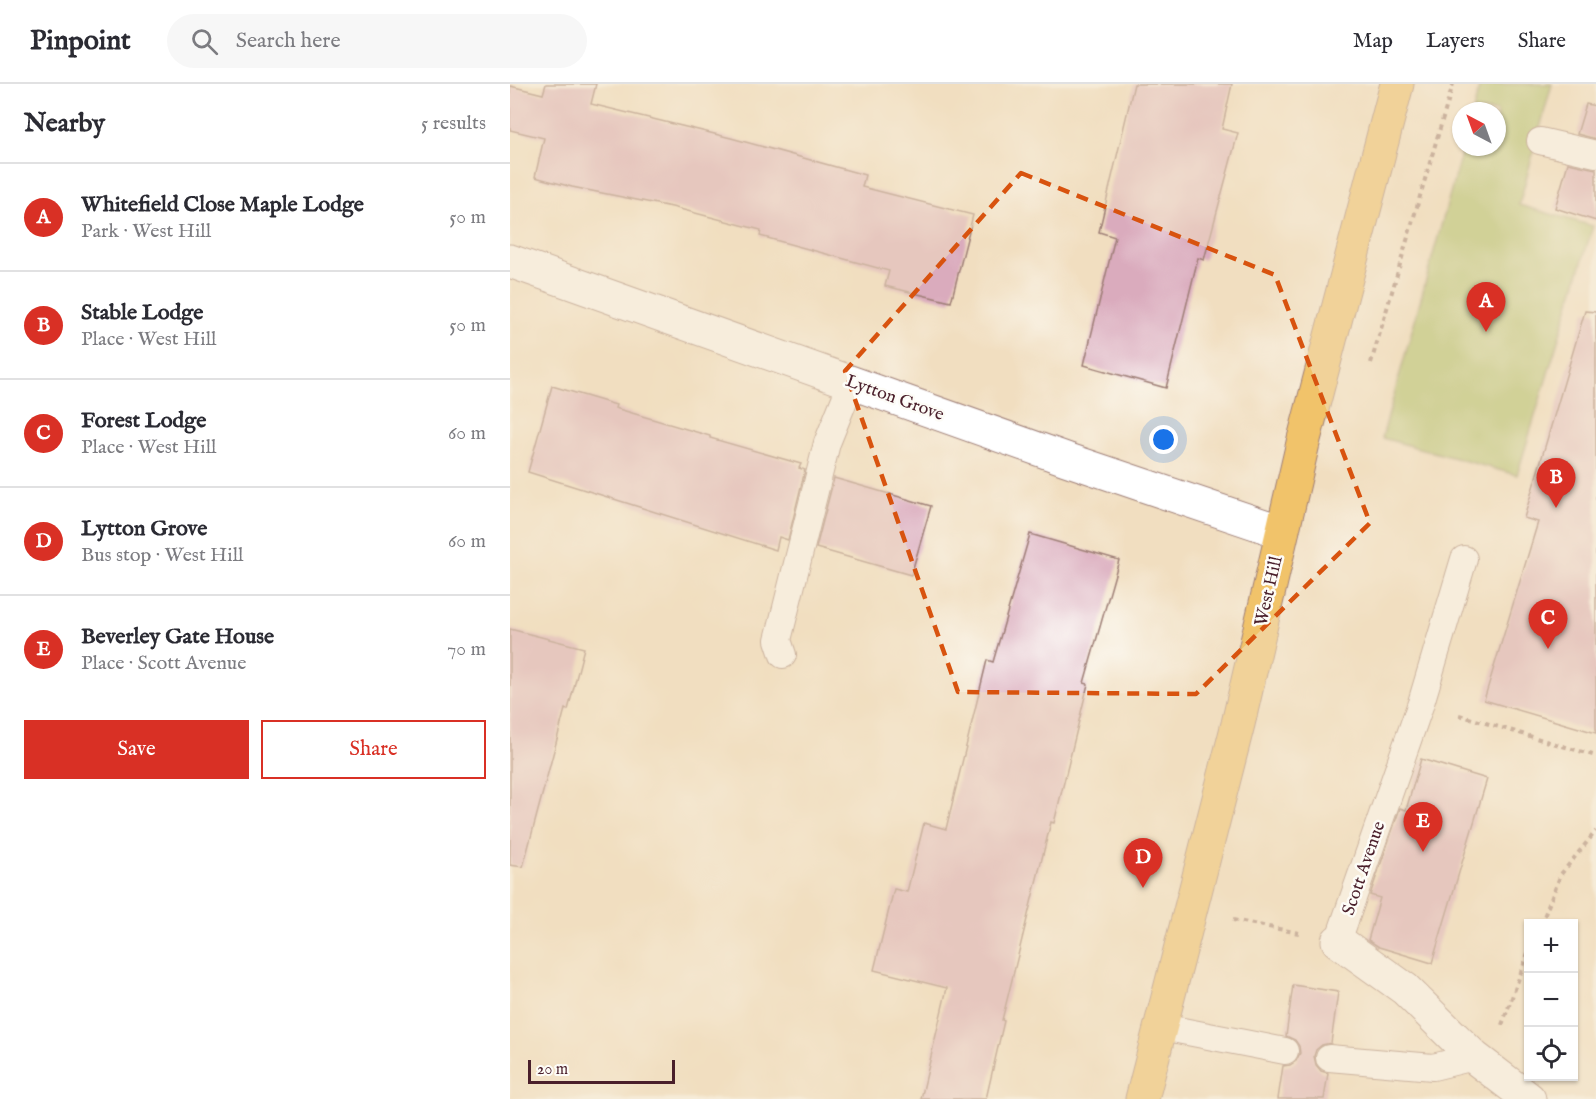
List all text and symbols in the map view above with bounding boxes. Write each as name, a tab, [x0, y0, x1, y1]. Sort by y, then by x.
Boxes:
search box	[167, 14, 587, 68]
text: Pinpoint	[30, 24, 131, 59]
icon: search	[188, 25, 221, 58]
text: Search here	[236, 27, 341, 55]
text: Map	[1353, 28, 1393, 55]
text: Layers	[1426, 28, 1485, 55]
text: Share	[1518, 28, 1566, 55]
north arrow	[1452, 102, 1506, 156]
text: Nearby	[24, 107, 105, 140]
text: 5 results	[421, 111, 486, 136]
text: Whitefield Close Maple Lodge	[81, 191, 364, 219]
text: A	[37, 205, 50, 230]
text: 50 m	[449, 205, 486, 230]
text: Park · West Hill	[81, 219, 211, 244]
pin: A	[1466, 282, 1506, 332]
text: Stable Lodge	[81, 299, 203, 327]
text: B	[37, 313, 50, 338]
text: 50 m	[449, 313, 486, 338]
text: Place · West Hill	[81, 327, 217, 352]
street label: Lytton Grove	[842, 370, 947, 427]
text: Forest Lodge	[81, 407, 206, 435]
text: C	[36, 421, 51, 446]
text: 60 m	[448, 421, 486, 446]
your location	[1149, 425, 1178, 454]
text: Place · West Hill	[81, 435, 217, 460]
pin: B	[1536, 458, 1576, 508]
text: Lytton Grove	[81, 515, 207, 543]
text: D	[35, 529, 52, 554]
text: 60 m	[448, 529, 486, 554]
text: Bus stop · West Hill	[81, 543, 244, 568]
street label: West Hill	[1250, 554, 1289, 629]
pin: C	[1528, 600, 1568, 649]
text: Beverley Gate House	[81, 623, 274, 651]
text: E	[37, 637, 50, 662]
text: 70 m	[447, 637, 486, 662]
text: Place · Scott Avenue	[81, 651, 246, 676]
button: Save	[24, 720, 249, 779]
button: Share	[261, 720, 486, 779]
pin: E	[1404, 802, 1442, 852]
street label: Scott Avenue	[1338, 818, 1391, 919]
pin: D	[1124, 838, 1162, 888]
map controls	[1524, 919, 1578, 1081]
button: +	[1524, 919, 1578, 973]
button: −	[1524, 973, 1578, 1027]
button: locate	[1524, 1027, 1578, 1081]
scale bar	[528, 1057, 675, 1084]
text: 20 m	[537, 1060, 568, 1080]

